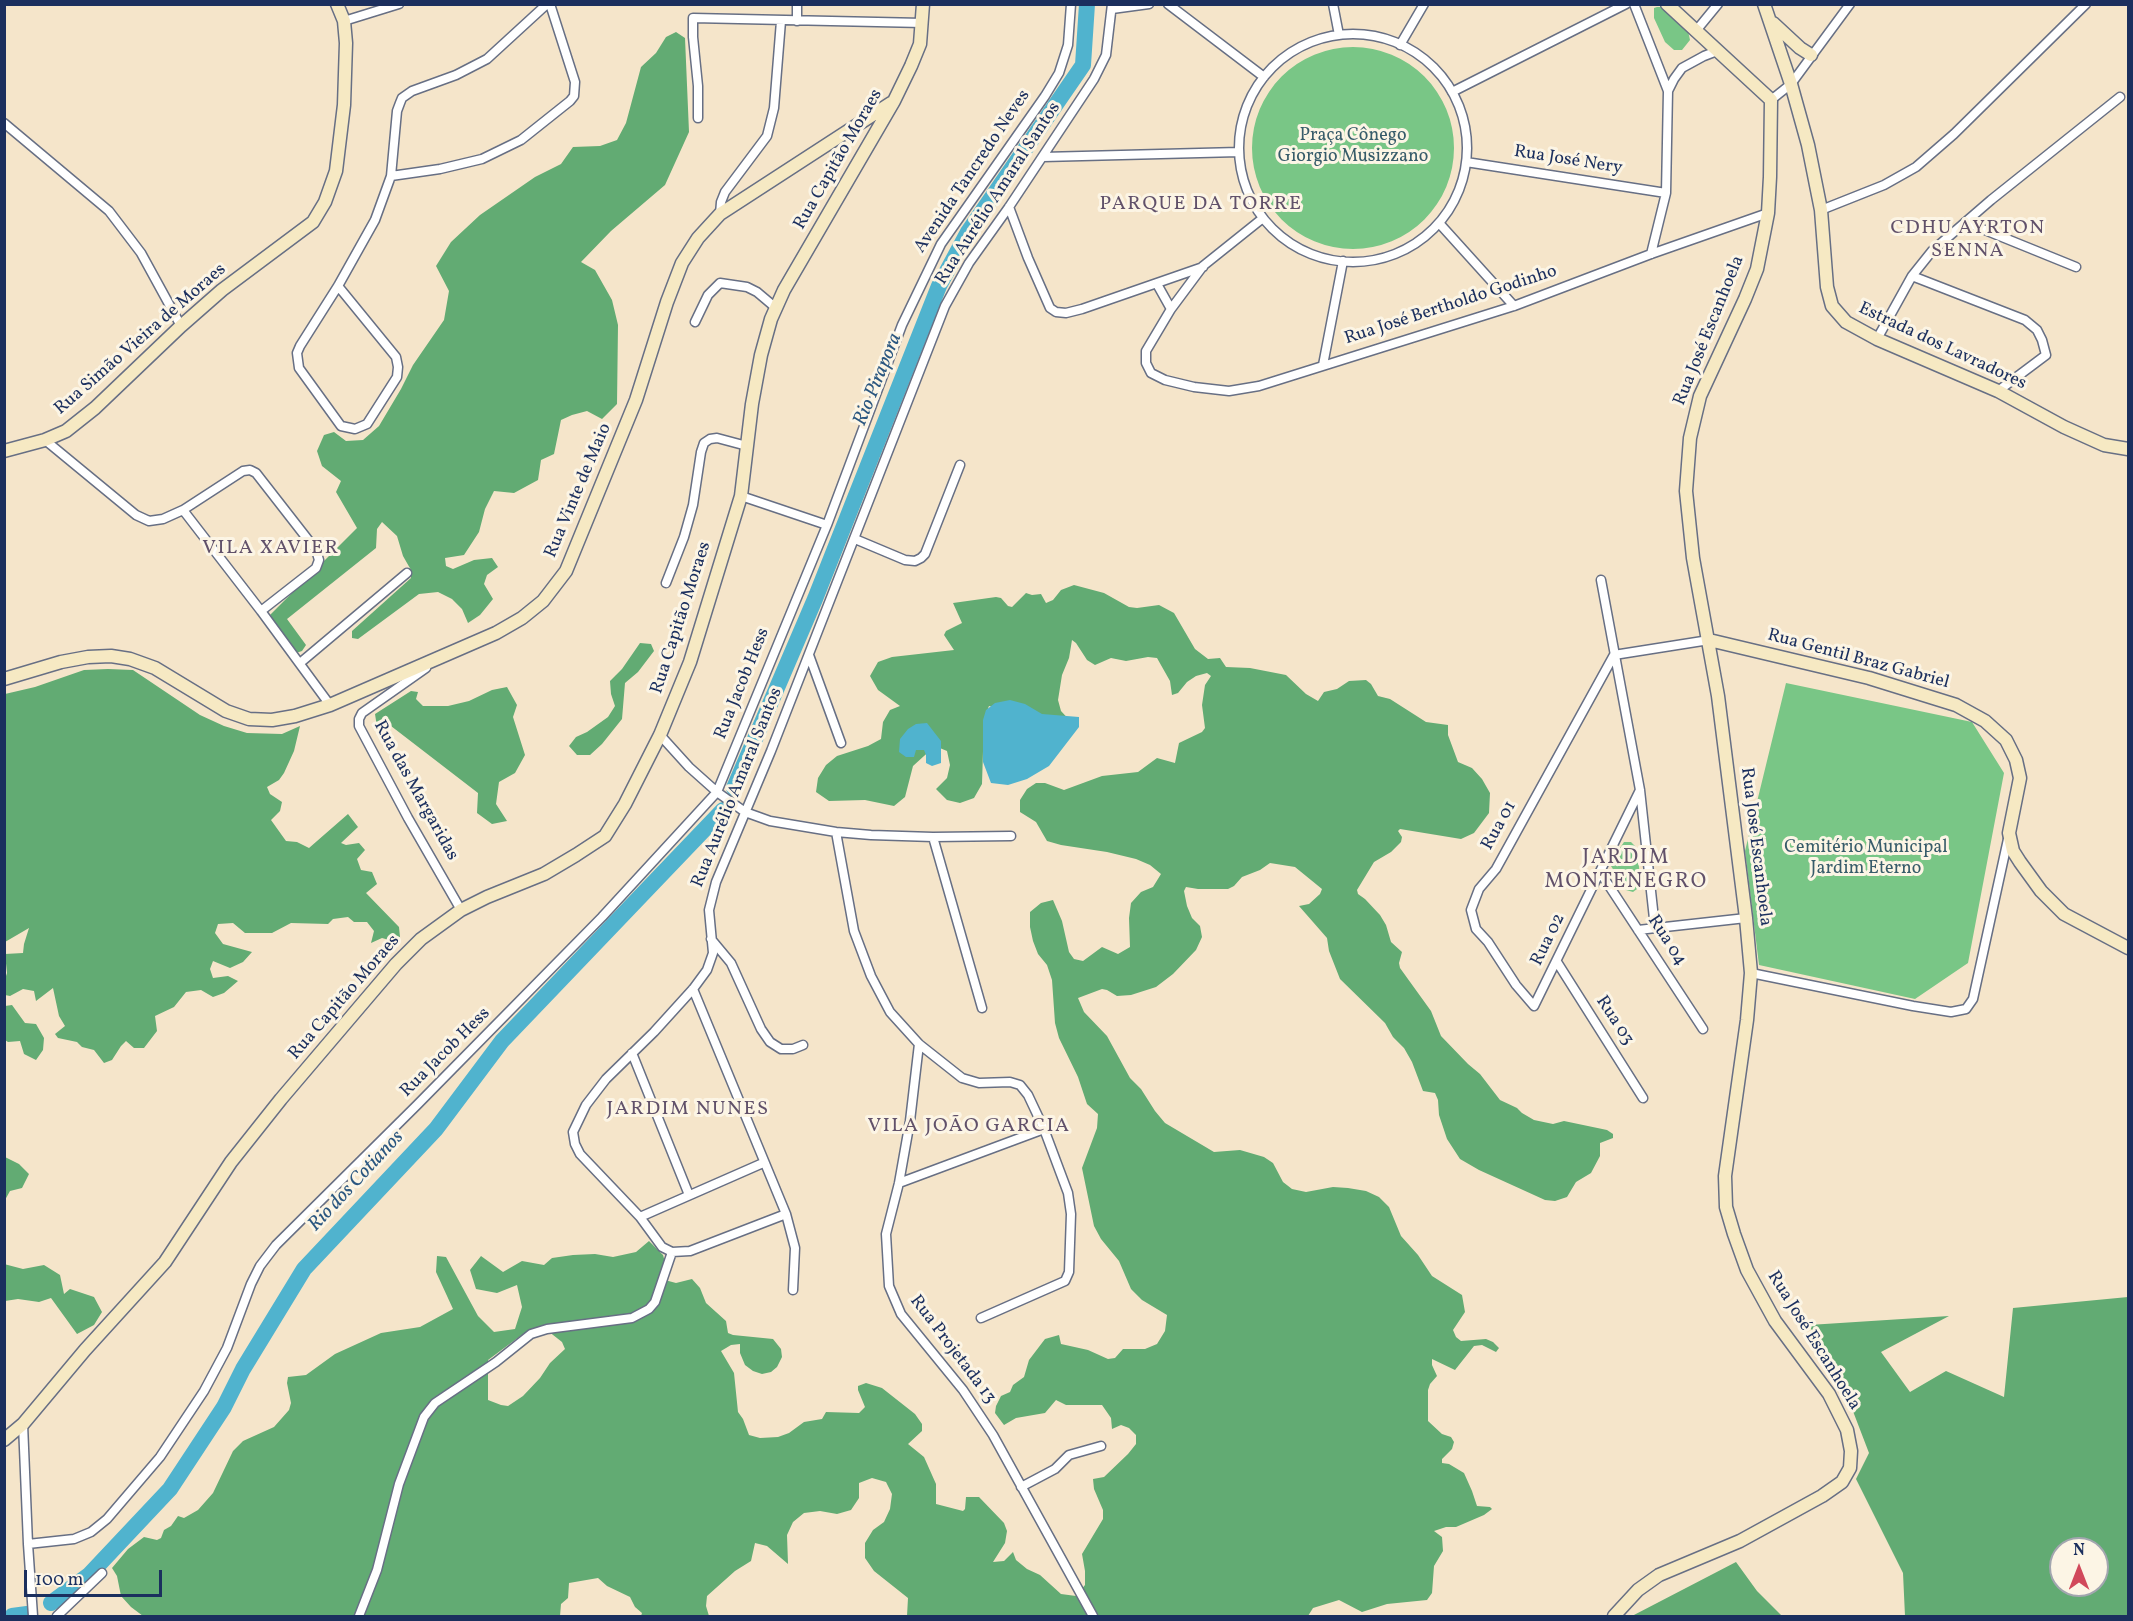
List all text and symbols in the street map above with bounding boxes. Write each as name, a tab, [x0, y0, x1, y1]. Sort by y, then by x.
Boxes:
street label: Rua Capitão Moraes	[790, 86, 888, 234]
street label: Avenida Tancredo Neves	[910, 86, 1036, 258]
street label: Rua Aurélio Amaral Santos	[932, 99, 1066, 289]
park label: Praça Cônego Giorgio Musizzano	[1278, 126, 1428, 168]
street label: Rua José Nery	[1512, 142, 1624, 180]
district label: PARQUE DA TORRE	[1100, 193, 1302, 217]
district label: CDHU AYRTON SENNA	[1890, 217, 2046, 264]
street label: Rua José Escanhoela	[1670, 253, 1750, 409]
street label: Rua Simão Vieira de Moraes	[51, 260, 231, 420]
street label: Rua José Bertholdo Godinho	[1342, 261, 1560, 351]
street label: Estrada dos Lavradores	[1854, 299, 2030, 395]
water label: Rio Pirapora	[850, 330, 908, 430]
street label: Rua Vinte de Maio	[541, 421, 617, 561]
district label: VILA XAVIER	[202, 537, 340, 561]
street label: Rua Capitão Moraes	[647, 539, 717, 697]
street label: Rua Jacob Hess	[711, 625, 775, 743]
street label: Rua Gentil Braz Gabriel	[1765, 625, 1951, 695]
street label: Rua Aurélio Amaral Santos	[688, 685, 788, 891]
street label: Rua das Margaridas	[368, 717, 462, 865]
street label: Rua José Escanhoela	[1735, 766, 1775, 928]
street label: Rua 01	[1478, 798, 1522, 854]
park label: Cemitério Municipal Jardim Eterno	[1784, 838, 1948, 880]
district label: JARDIM MONTENEGRO	[1544, 846, 1708, 896]
street label: Rua 02	[1527, 910, 1571, 970]
street label: Rua 04	[1642, 912, 1690, 970]
street label: Rua Capitão Moraes	[285, 931, 405, 1065]
street label: Rua 03	[1590, 992, 1638, 1050]
street label: Rua Jacob Hess	[397, 1004, 495, 1102]
district label: JARDIM NUNES	[607, 1098, 769, 1122]
district label: VILA JOÃO GARCIA	[867, 1115, 1071, 1139]
water label: Rio dos Cotianos	[304, 1126, 410, 1238]
street label: Rua José Escanhoela	[1761, 1268, 1865, 1414]
street label: Rua Projetada 13	[904, 1291, 1000, 1409]
north arrow	[2049, 1537, 2109, 1597]
text: N	[2073, 1540, 2085, 1562]
scale bar	[27, 1558, 165, 1596]
text: 100 m	[35, 1568, 84, 1593]

